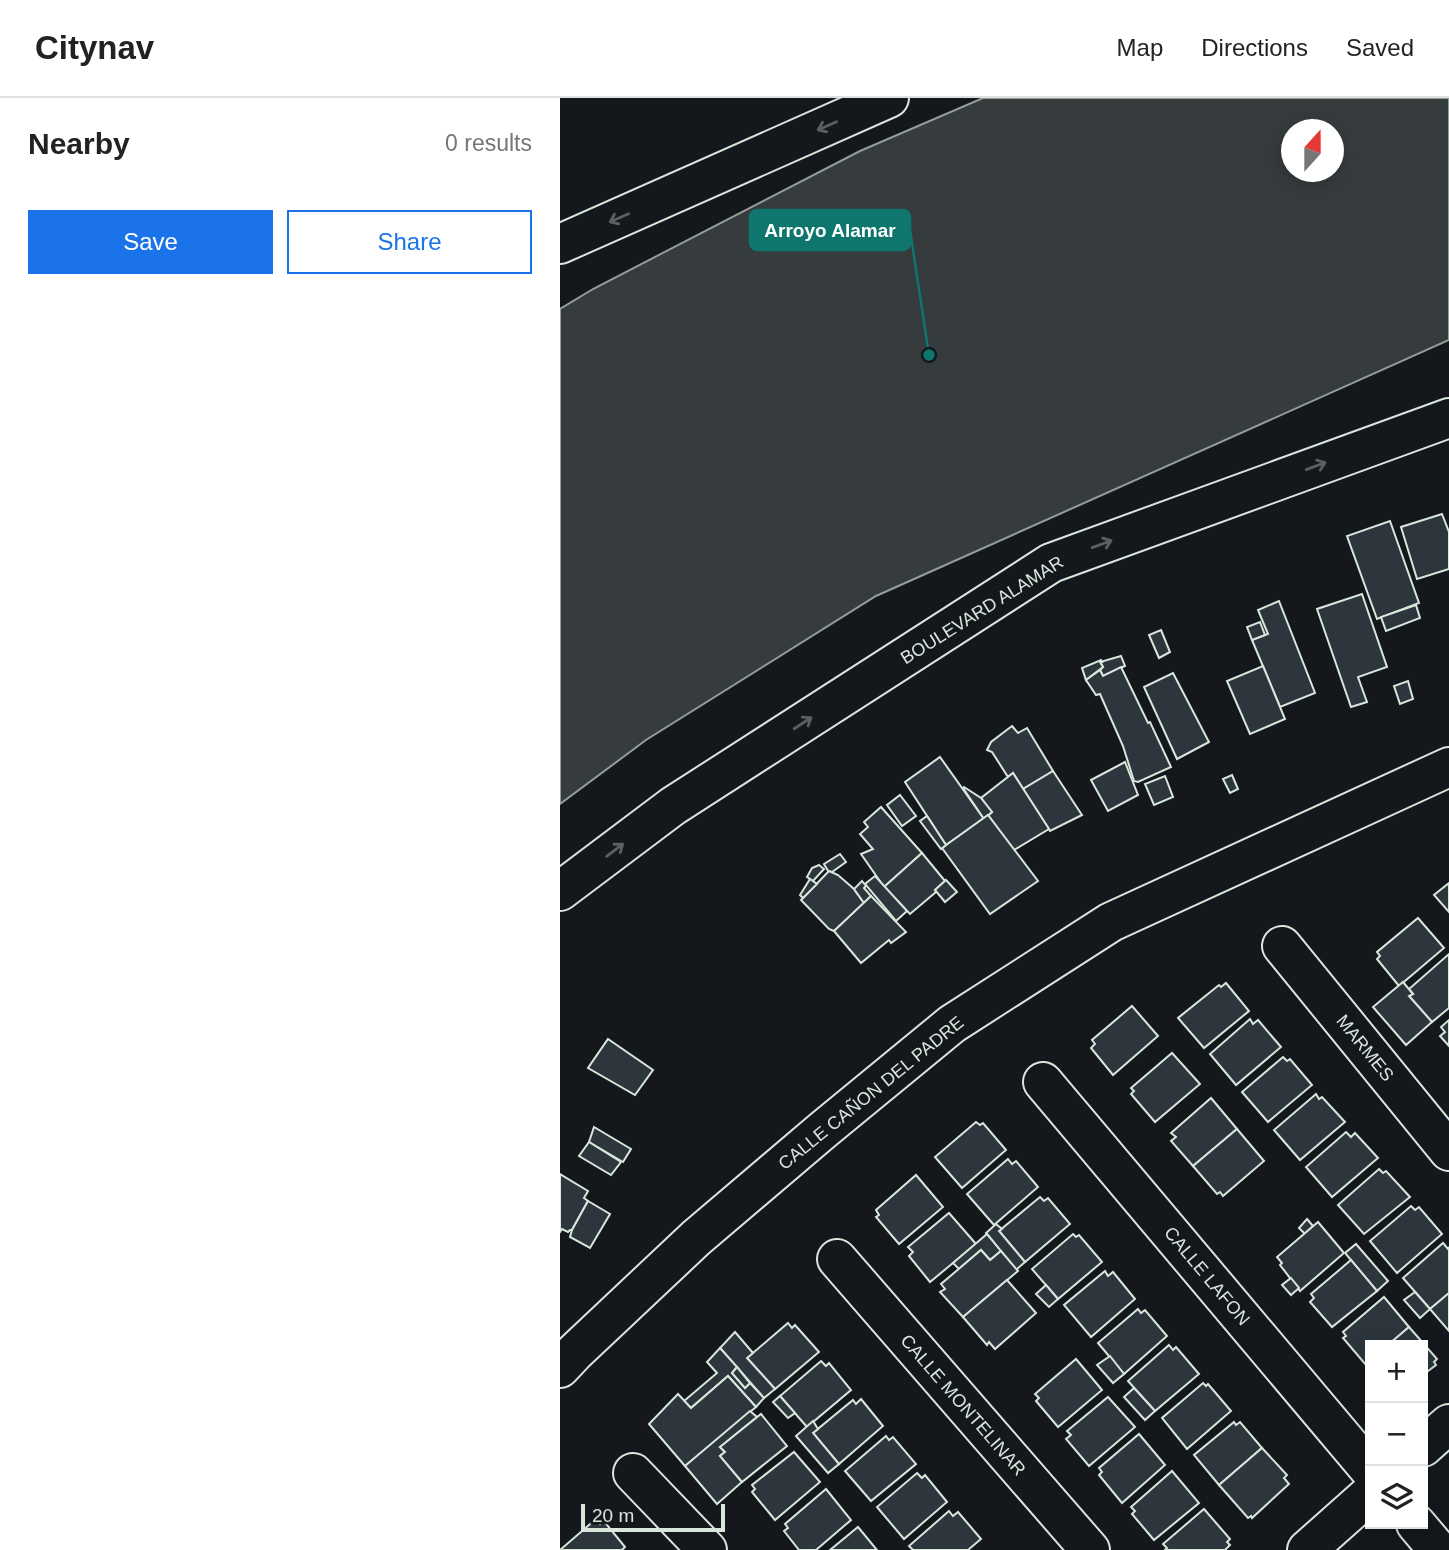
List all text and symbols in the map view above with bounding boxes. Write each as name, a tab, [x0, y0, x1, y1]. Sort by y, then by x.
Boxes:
text: Citynav	[35, 29, 154, 66]
text: Map	[1117, 34, 1163, 61]
text: Directions	[1201, 34, 1308, 61]
text: Saved	[1346, 34, 1414, 61]
north arrow	[1281, 119, 1344, 182]
one-way arrow	[816, 120, 838, 133]
text: Nearby	[28, 127, 130, 160]
text: 0 results	[445, 130, 532, 156]
button: Save	[28, 210, 273, 274]
button: Share	[287, 210, 532, 274]
callout: Arroyo Alamar	[750, 210, 910, 250]
one-way arrow	[608, 212, 630, 225]
text: Arroyo Alamar	[764, 220, 896, 241]
one-way arrow	[1305, 459, 1327, 471]
one-way arrow	[1091, 537, 1113, 549]
street label: BOULEVARD ALAMAR	[897, 552, 1067, 668]
one-way arrow	[793, 715, 812, 730]
one-way arrow	[605, 843, 623, 858]
street label: CALLE CAÑON DEL PADRE	[774, 1011, 967, 1174]
street label: MARMES	[1332, 1011, 1398, 1085]
street label: CALLE LAFON	[1160, 1223, 1254, 1329]
street label: CALLE MONTELINAR	[896, 1330, 1030, 1480]
map controls	[1365, 1340, 1428, 1529]
button: +	[1365, 1340, 1428, 1403]
button: −	[1365, 1403, 1428, 1466]
button: layers	[1365, 1466, 1428, 1529]
scale bar	[581, 1501, 724, 1533]
text: 20 m	[592, 1505, 634, 1526]

